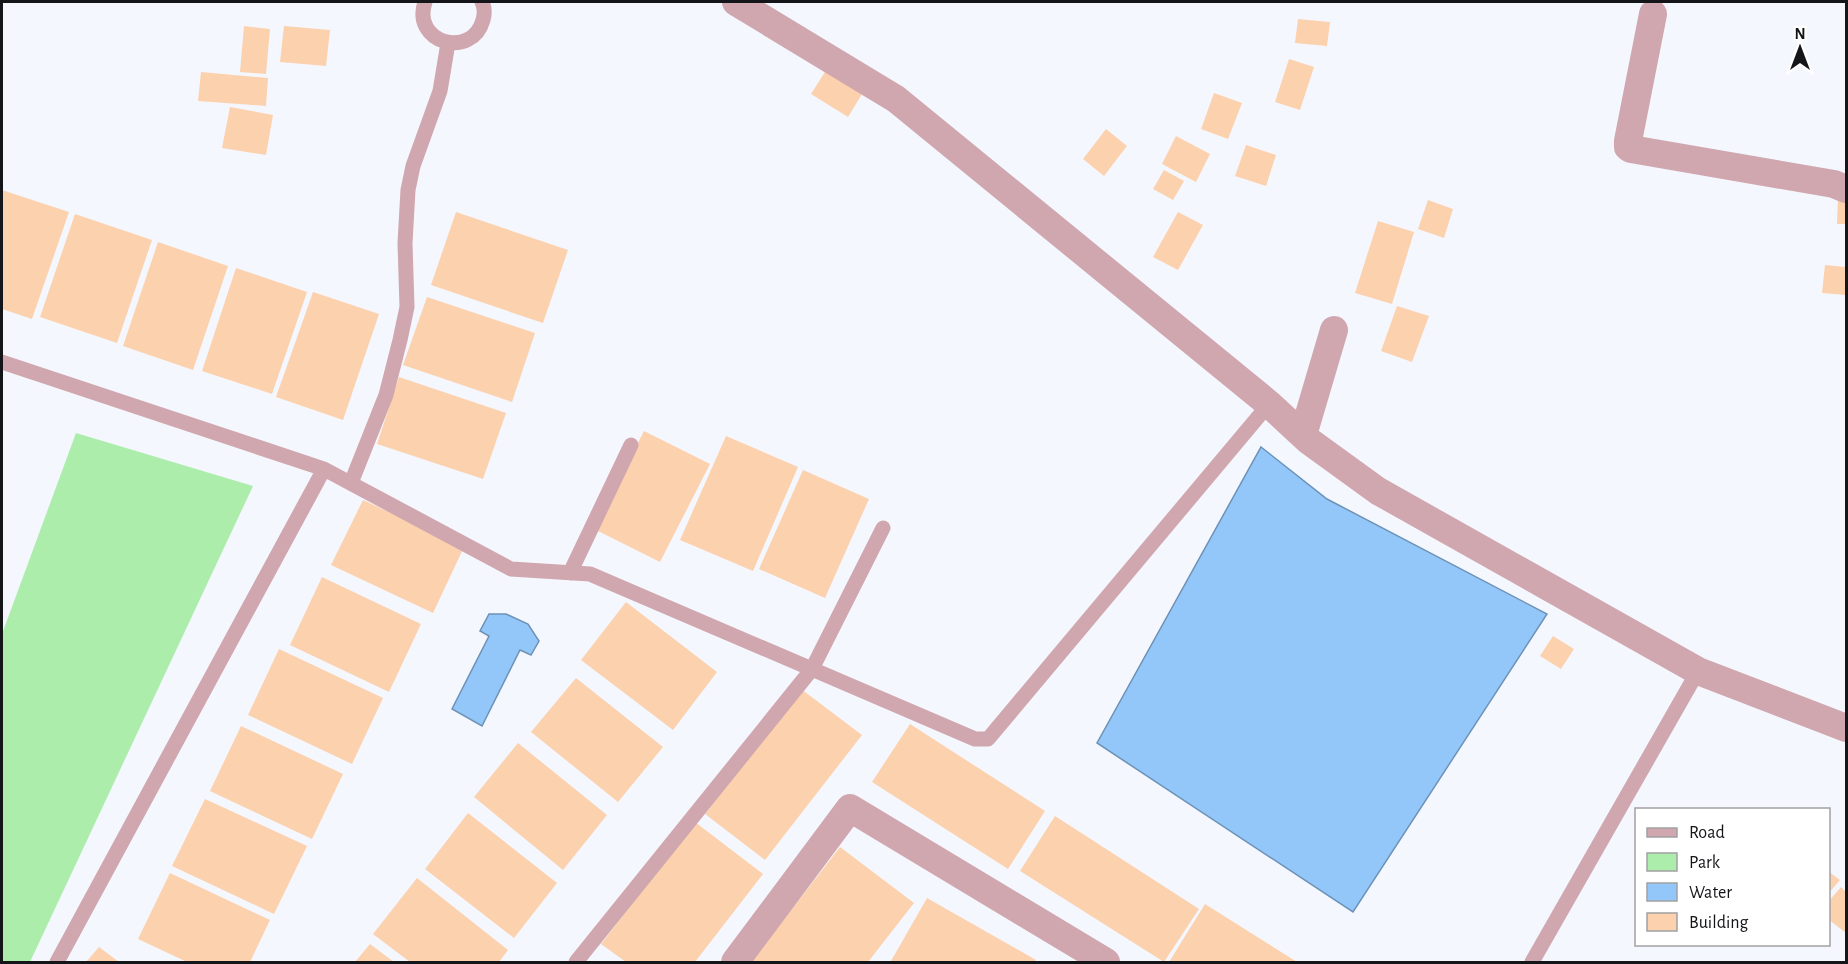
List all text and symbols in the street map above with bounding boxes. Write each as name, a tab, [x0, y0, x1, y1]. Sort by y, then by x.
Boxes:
north arrow	[1770, 18, 1830, 78]
text: N	[1794, 26, 1806, 42]
legend	[1635, 808, 1830, 946]
text: Road	[1689, 824, 1725, 842]
text: Park	[1689, 854, 1721, 872]
text: Water	[1689, 884, 1732, 902]
text: Building	[1689, 914, 1749, 932]

